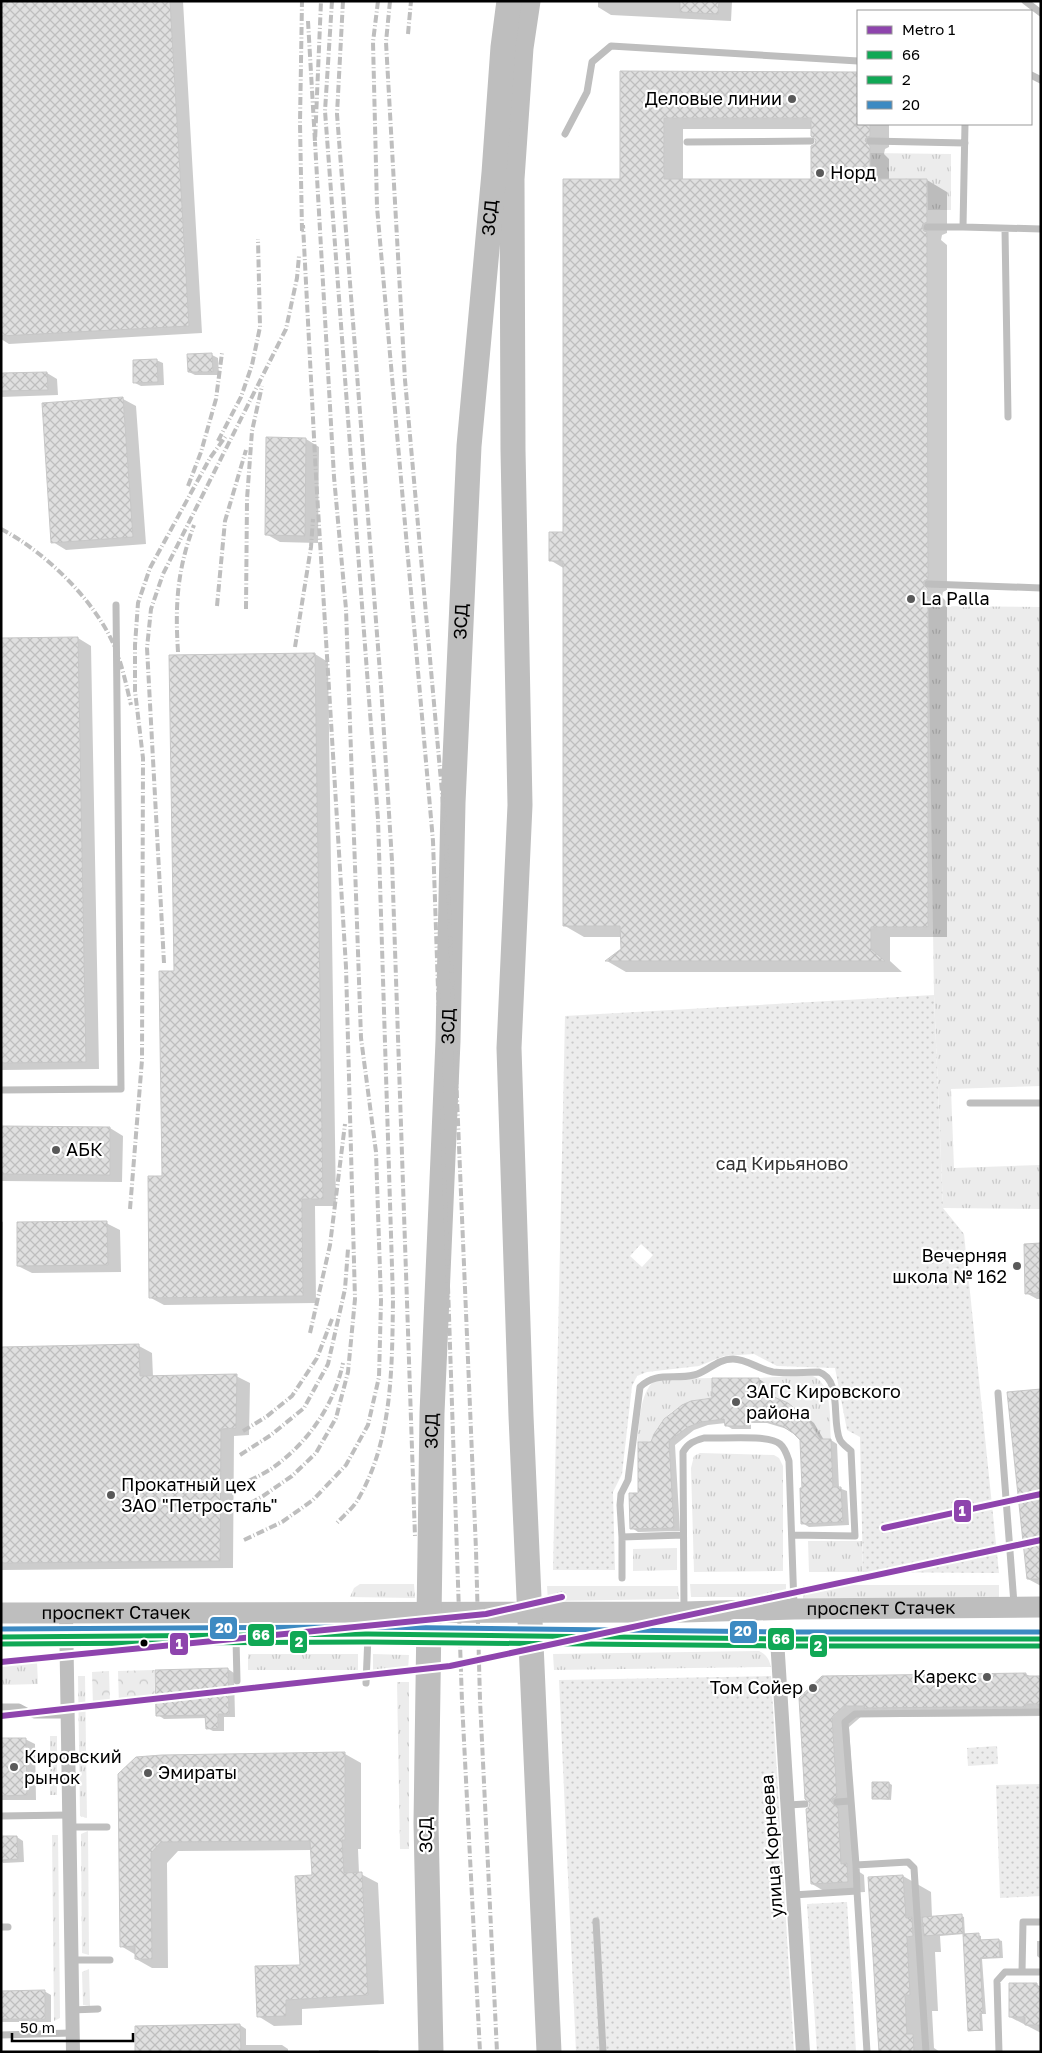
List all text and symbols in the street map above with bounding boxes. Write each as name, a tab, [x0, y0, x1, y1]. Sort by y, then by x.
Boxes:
legend	[857, 10, 1032, 125]
text: Metro 1	[902, 20, 955, 38]
text: 66	[902, 45, 920, 63]
text: 2	[902, 70, 911, 88]
place label: Деловые линии	[645, 87, 782, 109]
marker: Деловые линии	[786, 93, 798, 105]
text: 20	[902, 95, 920, 113]
place label: Норд	[830, 161, 876, 183]
marker: Норд	[814, 167, 826, 179]
street label: ЗСД	[476, 199, 502, 237]
place label: La Palla	[921, 587, 990, 609]
marker: La Palla	[905, 593, 917, 605]
street label: ЗСД	[448, 603, 472, 640]
street label: ЗСД	[436, 1008, 459, 1045]
place label: АБК	[66, 1138, 103, 1160]
marker: АБК	[50, 1144, 62, 1156]
park label: сад Кирьяново	[716, 1152, 848, 1174]
place label: Вечерняя школа № 162	[892, 1244, 1007, 1287]
marker: Вечерняя школа № 162	[1011, 1260, 1023, 1272]
place label: ЗАГС Кировского района	[746, 1380, 901, 1423]
marker: ЗАГС Кировского района	[730, 1396, 742, 1408]
street label: ЗСД	[419, 1413, 442, 1449]
place label: Прокатный цех ЗАО "Петросталь"	[121, 1473, 278, 1516]
marker: Прокатный цех ЗАО "Петросталь"	[105, 1489, 117, 1501]
line badge: 1	[953, 1499, 972, 1523]
text: 1	[958, 1502, 966, 1519]
street label: проспект Стачек	[806, 1596, 956, 1619]
street label: проспект Стачек	[41, 1601, 191, 1623]
line badge: 20	[209, 1616, 238, 1640]
text: 20	[215, 1619, 233, 1636]
line badge: 20	[729, 1620, 758, 1644]
text: 20	[734, 1622, 752, 1639]
line badge: 66	[247, 1623, 275, 1647]
text: 66	[252, 1626, 270, 1643]
line badge: 66	[767, 1627, 795, 1651]
line badge: 2	[289, 1630, 308, 1654]
text: 66	[772, 1630, 790, 1647]
line badge: 1	[169, 1632, 189, 1656]
text: 2	[295, 1633, 304, 1650]
line badge: 2	[809, 1634, 828, 1658]
text: 1	[175, 1635, 183, 1652]
text: 2	[814, 1637, 823, 1654]
unlabelled marker	[139, 1638, 149, 1648]
place label: Карекс	[913, 1665, 977, 1687]
marker: Карекс	[981, 1671, 993, 1683]
place label: Том Сойер	[710, 1676, 803, 1698]
marker: Том Сойер	[807, 1682, 819, 1694]
place label: Кировский рынок	[24, 1745, 122, 1788]
marker: Кировский рынок	[8, 1761, 20, 1773]
place label: Эмираты	[158, 1761, 237, 1783]
marker: Эмираты	[142, 1767, 154, 1779]
street label: улица Корнеева	[755, 1774, 787, 1918]
street label: ЗСД	[414, 1817, 436, 1853]
scale bar	[12, 2010, 134, 2042]
text: 50 m	[20, 2018, 55, 2036]

